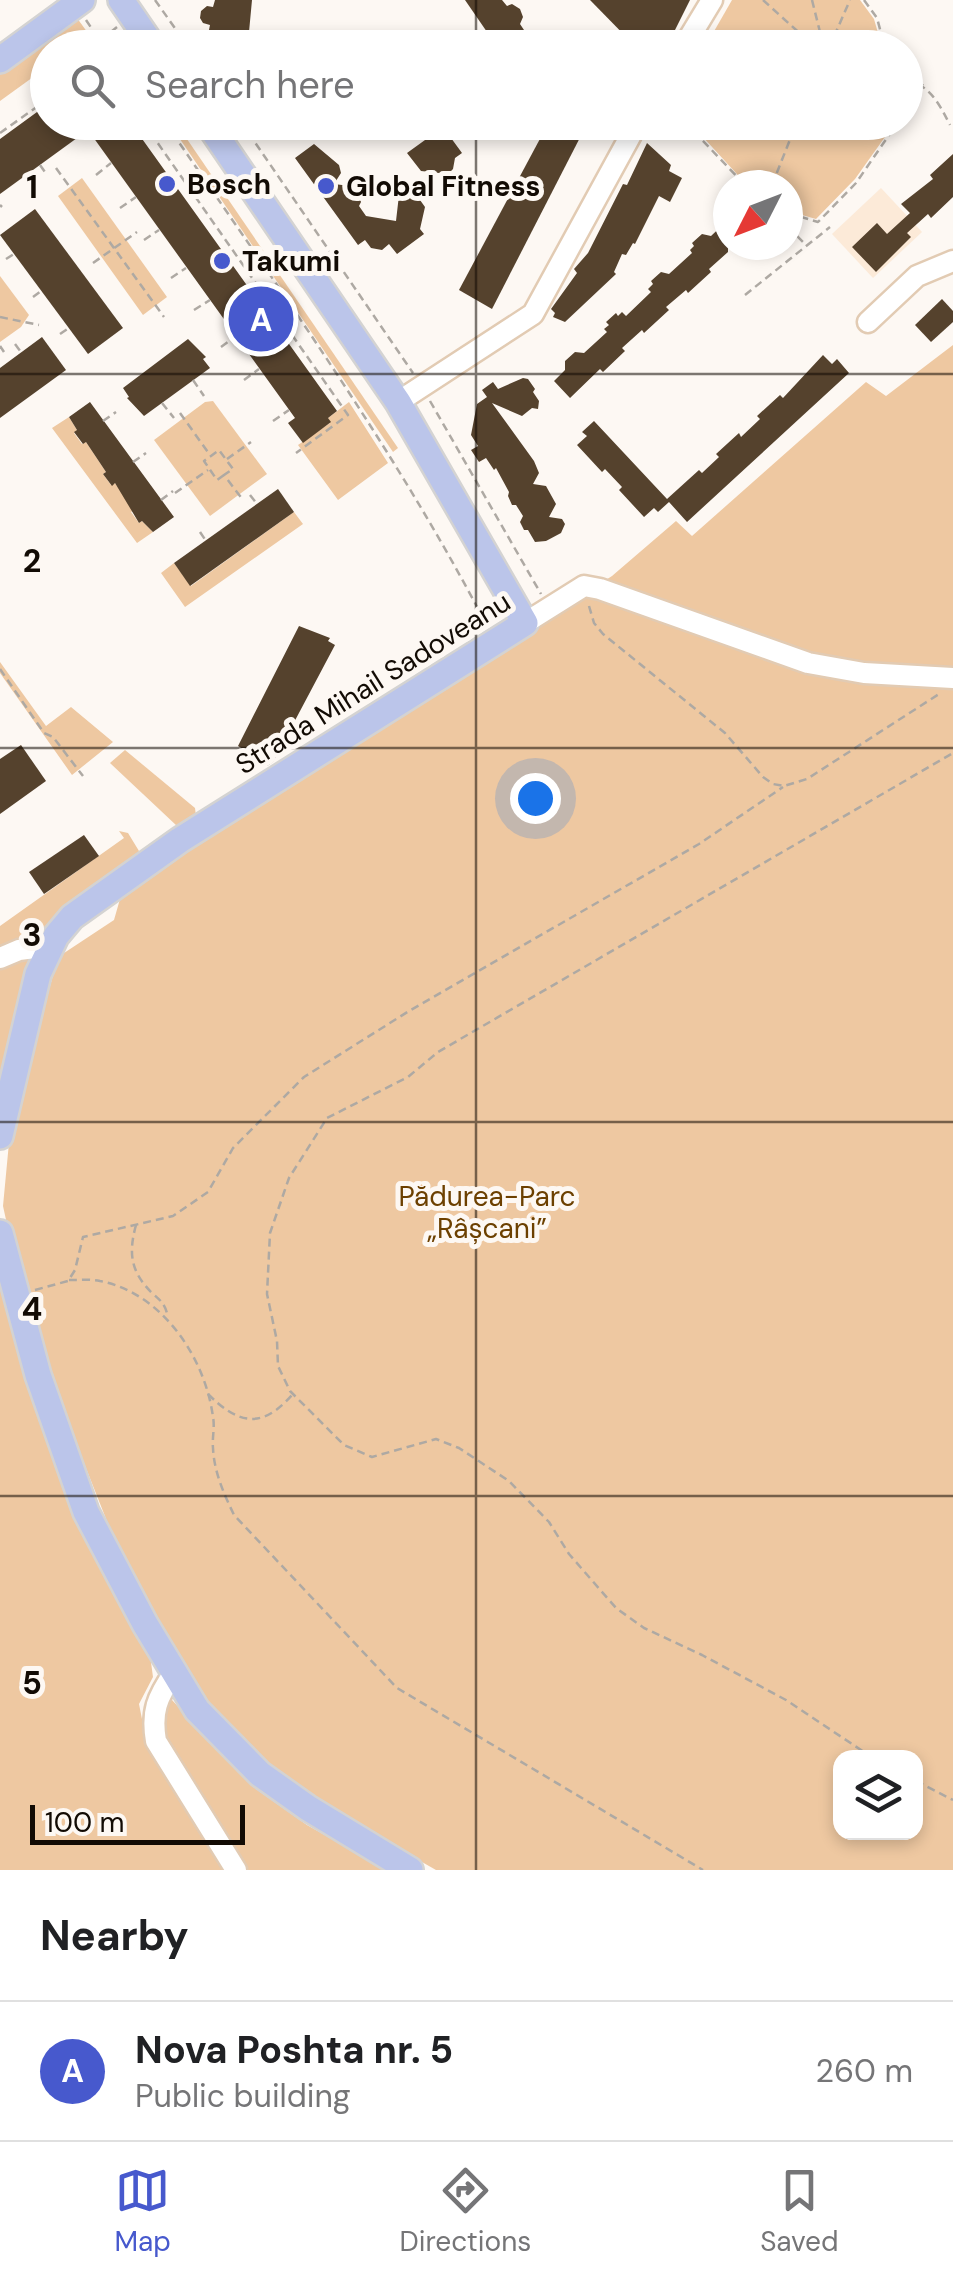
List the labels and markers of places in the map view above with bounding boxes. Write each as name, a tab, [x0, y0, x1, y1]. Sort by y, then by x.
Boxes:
place label: Bosch	[187, 166, 271, 203]
place label: Global Fitness	[346, 168, 540, 205]
marker: Bosch	[156, 173, 178, 195]
marker: Global Fitness	[315, 175, 337, 197]
place label: Takumi	[242, 243, 340, 280]
marker: Takumi	[211, 250, 233, 272]
pin: A	[228, 282, 294, 356]

